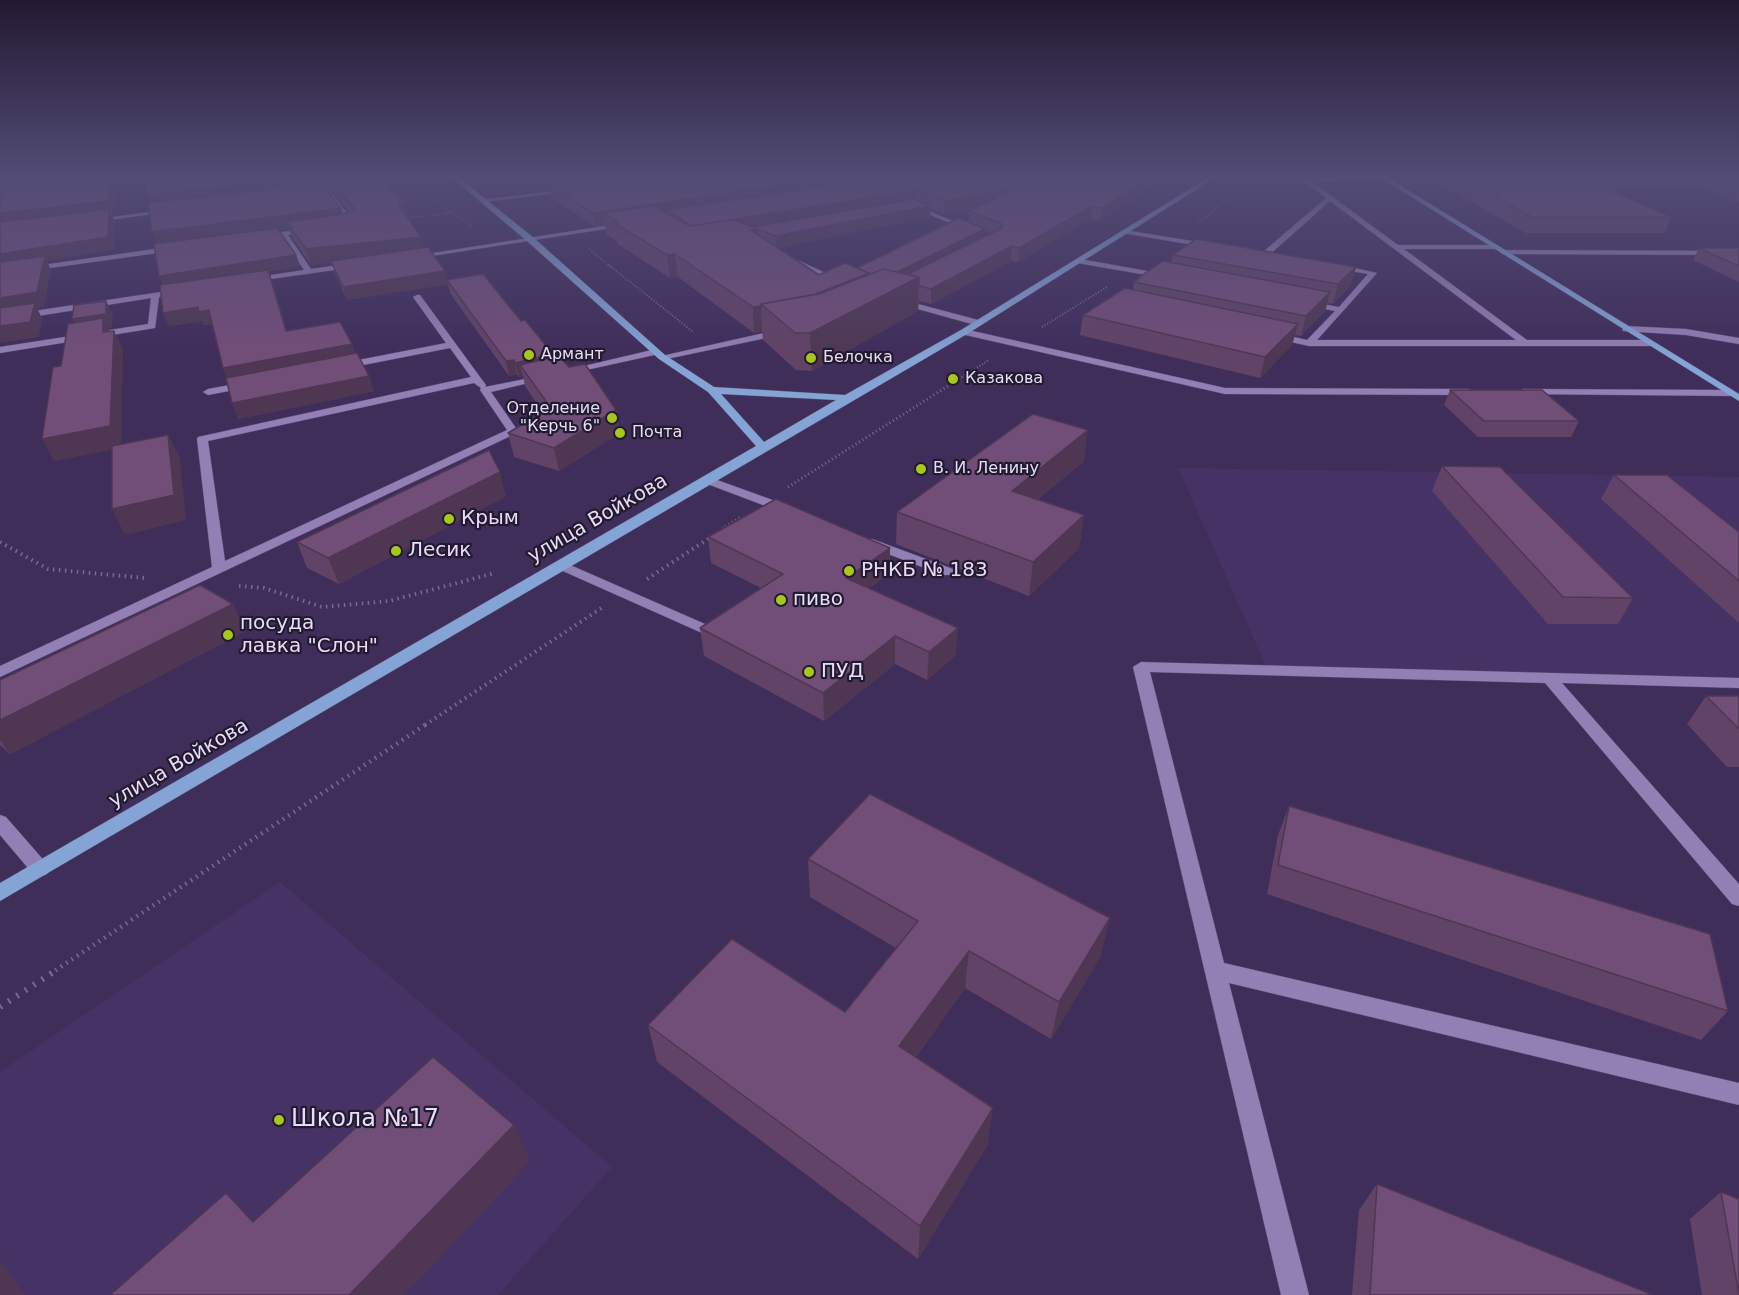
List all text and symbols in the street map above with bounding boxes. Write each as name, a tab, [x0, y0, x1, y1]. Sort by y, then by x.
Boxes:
place label: Армант	[541, 345, 604, 365]
marker: Армант	[522, 348, 536, 362]
place label: Белочка	[823, 348, 893, 368]
marker: Белочка	[804, 351, 818, 365]
place label: Казакова	[965, 369, 1043, 389]
marker: Казакова	[946, 372, 960, 386]
place label: Отделение "Керчь 6"	[506, 399, 600, 437]
marker: Отделение "Керчь 6"	[605, 411, 619, 425]
place label: Почта	[632, 423, 682, 443]
marker: Почта	[613, 426, 627, 440]
place label: В. И. Ленину	[933, 459, 1039, 479]
marker: В. И. Ленину	[914, 462, 928, 476]
street label: улица Войкова	[524, 469, 672, 569]
place label: Крым	[461, 507, 519, 531]
marker: Крым	[442, 512, 456, 526]
place label: Лесик	[408, 539, 471, 563]
marker: Лесик	[389, 544, 403, 558]
place label: РНКБ № 183	[861, 559, 988, 583]
marker: РНКБ № 183	[842, 564, 856, 578]
place label: пиво	[793, 588, 843, 612]
marker: пиво	[774, 593, 788, 607]
place label: посуда лавка "Слон"	[240, 612, 378, 659]
marker: посуда лавка "Слон"	[221, 628, 235, 642]
place label: ПУД	[821, 660, 864, 684]
marker: ПУД	[802, 665, 816, 679]
street label: улица Войкова	[105, 714, 253, 814]
place label: Школа №17	[291, 1106, 439, 1134]
marker: Школа №17	[272, 1113, 286, 1127]

